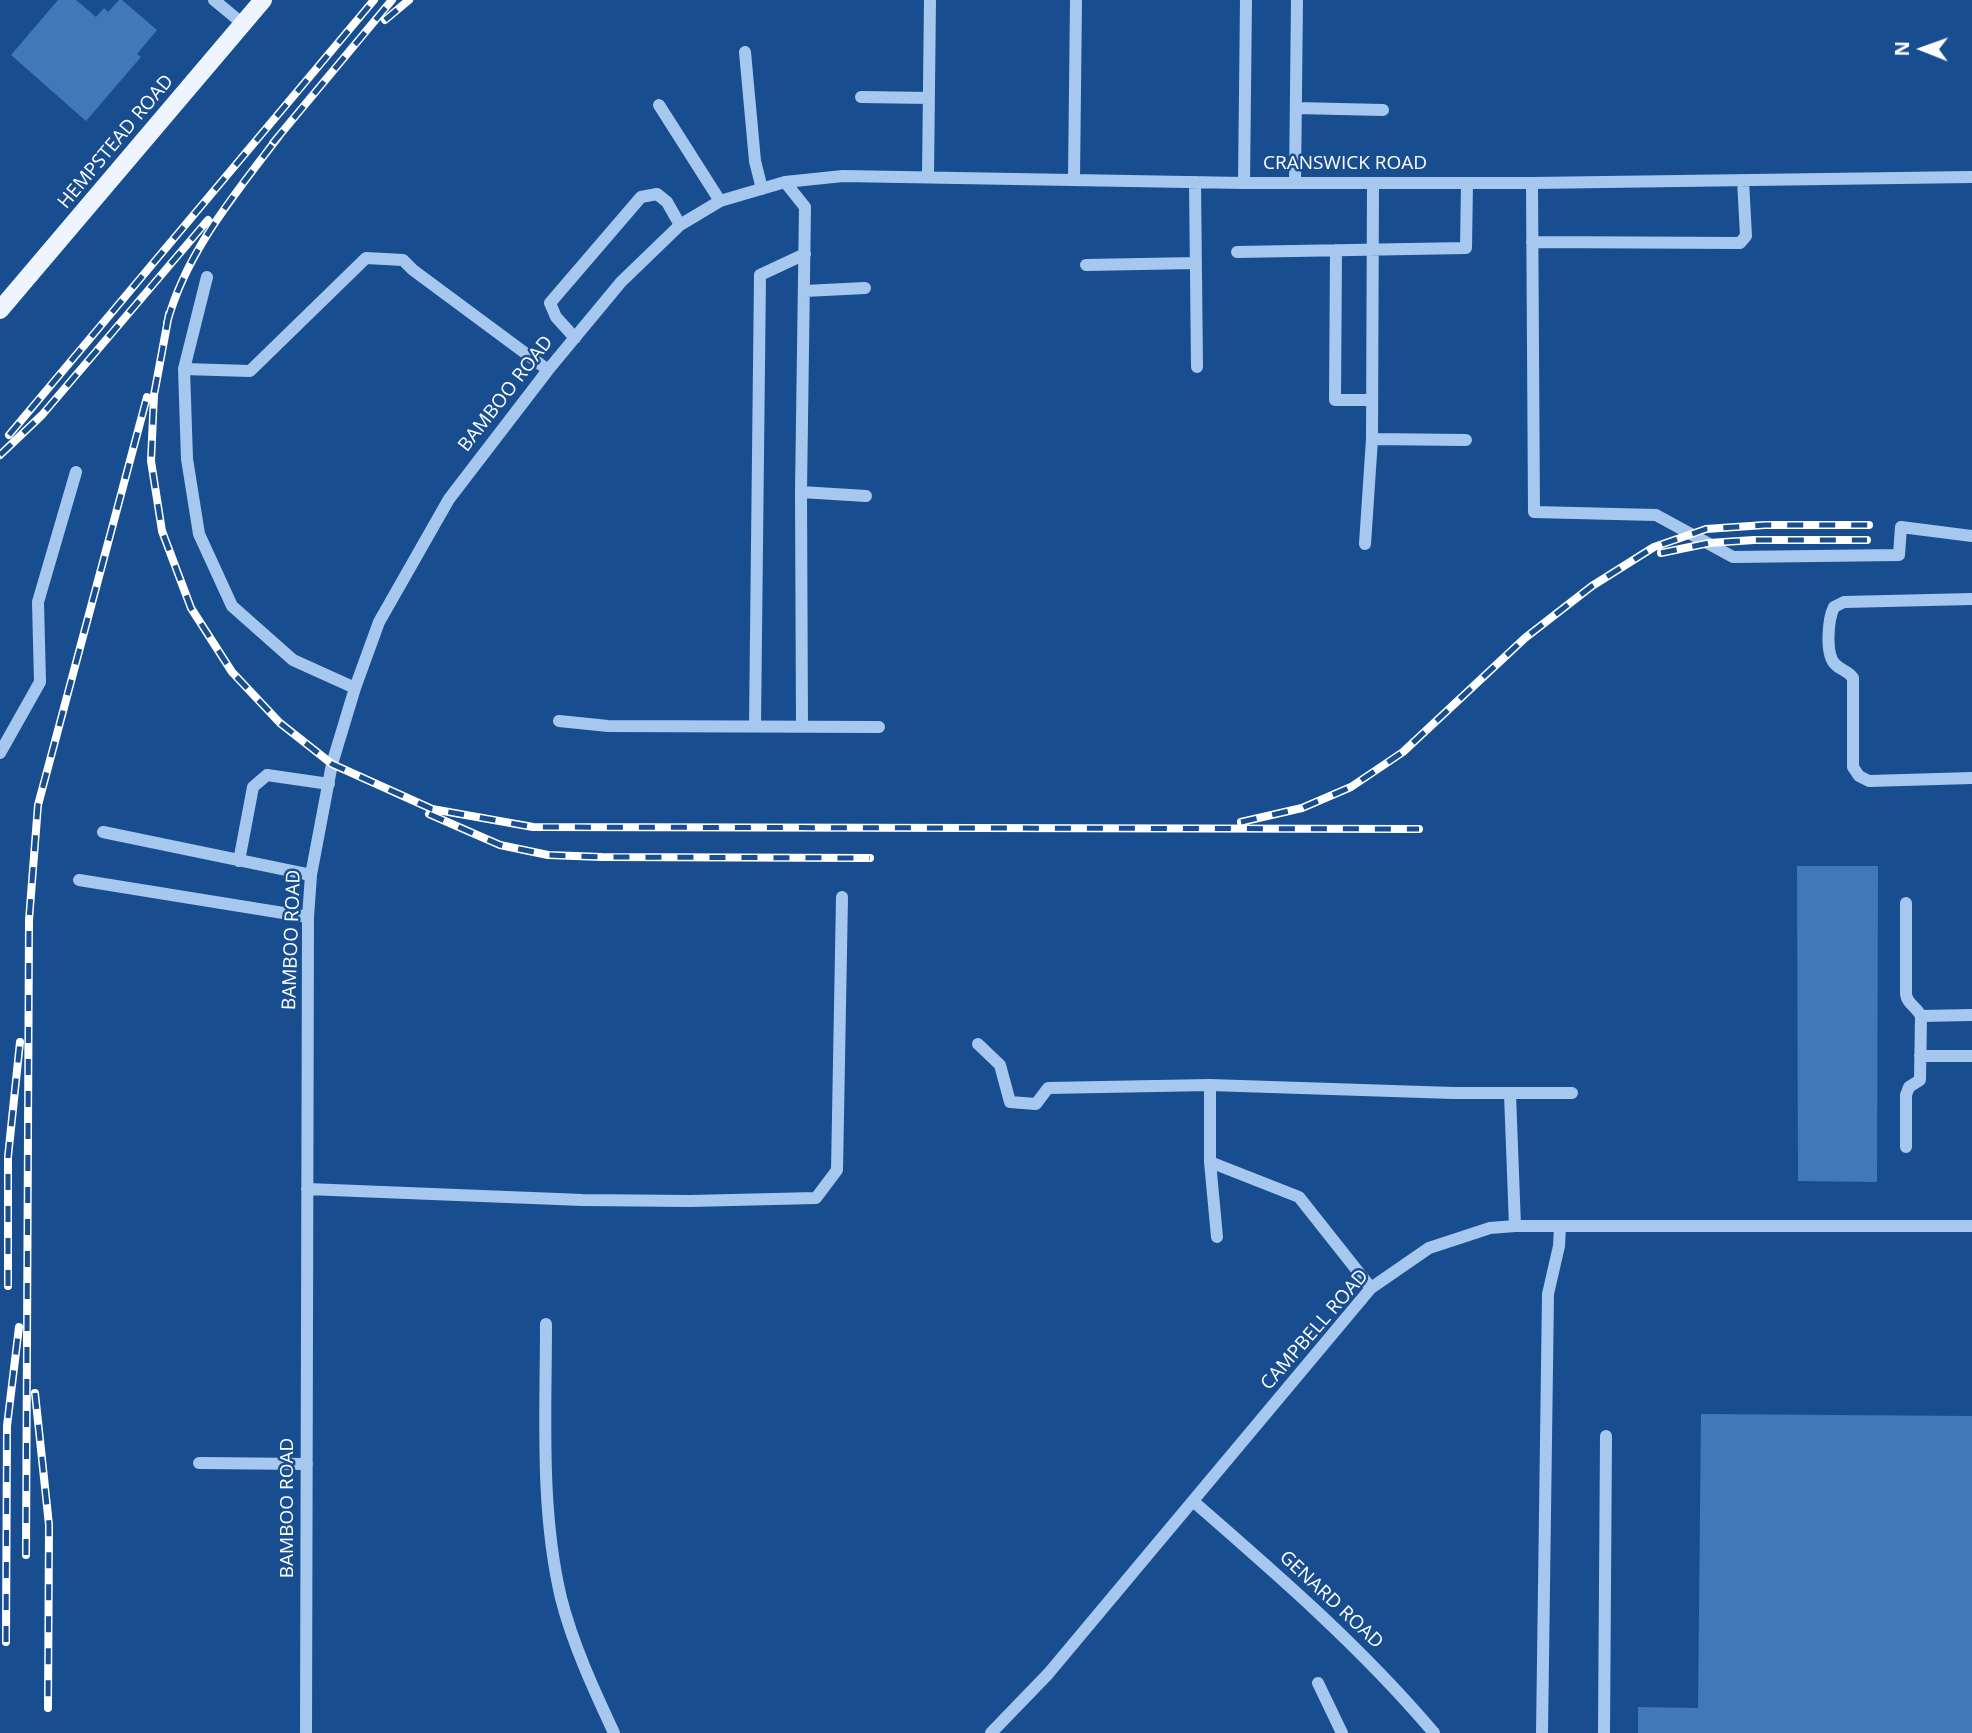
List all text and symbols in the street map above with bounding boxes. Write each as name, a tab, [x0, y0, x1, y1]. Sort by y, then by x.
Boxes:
north arrow	[1888, 14, 1958, 84]
text: N	[1889, 41, 1915, 57]
street label: HEMPSTEAD ROAD	[53, 70, 179, 214]
street label: CRANSWICK ROAD	[1263, 153, 1427, 175]
street label: BAMBOO ROAD	[454, 332, 558, 456]
street label: BAMBOO ROAD	[278, 869, 306, 1011]
street label: CAMPBELL ROAD	[1256, 1265, 1374, 1395]
street label: BAMBOO ROAD	[277, 1438, 299, 1578]
street label: GENARD ROAD	[1274, 1546, 1388, 1654]

